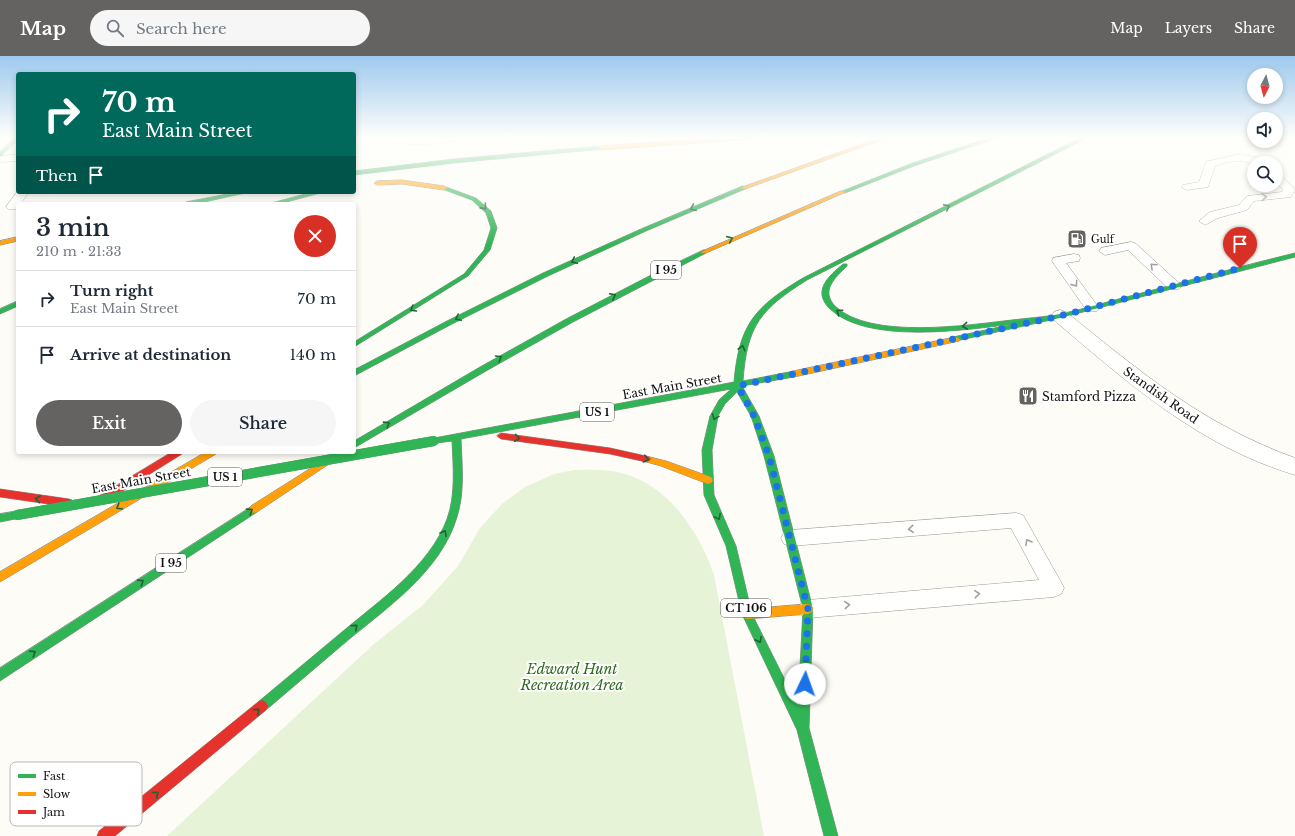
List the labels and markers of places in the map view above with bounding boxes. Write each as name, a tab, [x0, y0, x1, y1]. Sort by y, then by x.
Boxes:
pin	[1223, 227, 1257, 268]
fuel station icon: Gulf	[1066, 228, 1088, 250]
place label: Gulf	[1091, 233, 1116, 246]
restaurant icon: Stamford Pizza	[1017, 385, 1039, 407]
place label: Stamford Pizza	[1042, 389, 1136, 404]

